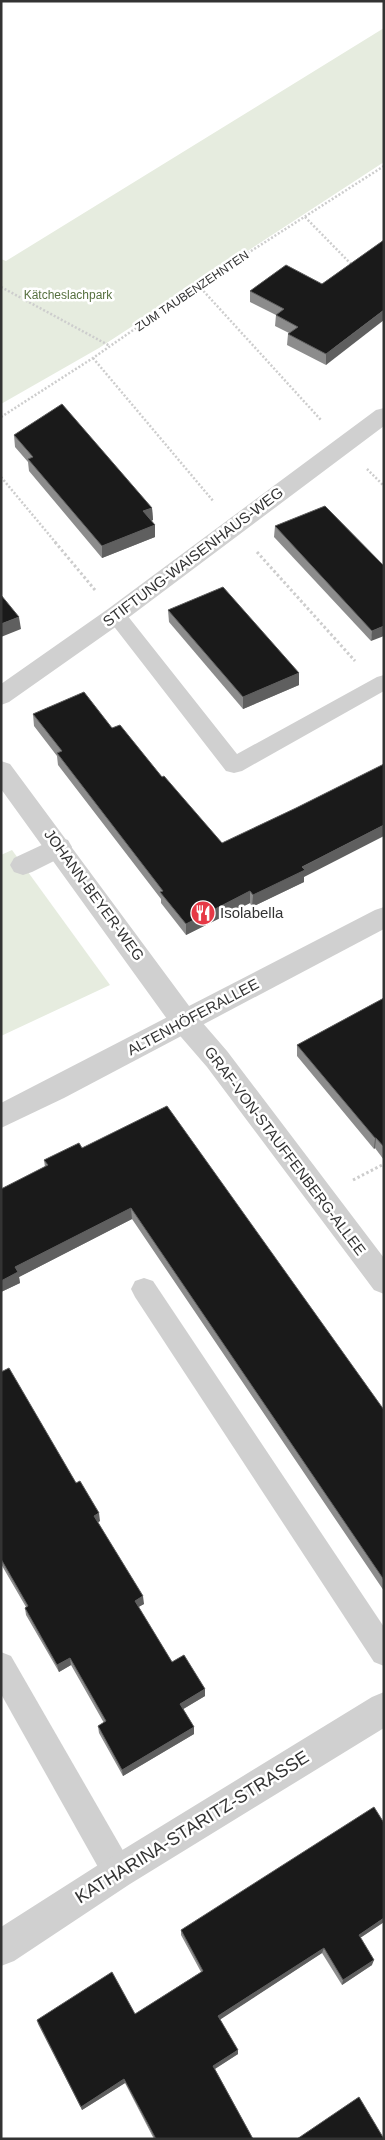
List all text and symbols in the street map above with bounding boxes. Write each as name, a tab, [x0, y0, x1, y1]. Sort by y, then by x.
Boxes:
street label: ZUM TAUBENZEHNTEN	[133, 248, 251, 334]
park label: Kätcheslachpark	[24, 288, 113, 302]
street label: STIFTUNG-WAISENHAUS-WEG	[99, 483, 286, 630]
street label: JOHANN-BEYER-WEG	[41, 826, 148, 964]
restaurant icon: Isolabella	[190, 900, 216, 926]
place label: Isolabella	[220, 904, 284, 921]
street label: ALTENHÖFERALLEE	[124, 975, 261, 1058]
street label: GRAF-VON-STAUFFENBERG-ALLEE	[201, 1043, 369, 1258]
street label: KATHARINA-STARITZ-STRASSE	[72, 1747, 312, 1907]

